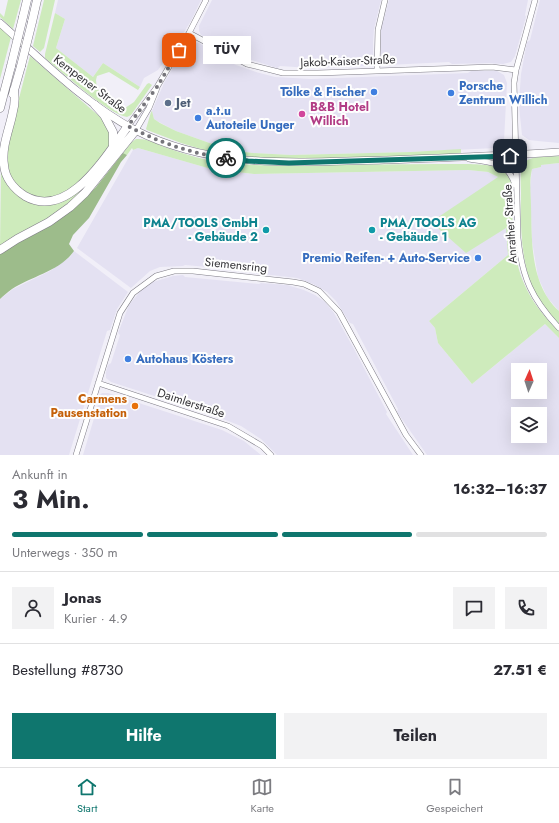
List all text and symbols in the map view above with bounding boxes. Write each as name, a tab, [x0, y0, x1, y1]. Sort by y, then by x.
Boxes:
pin	[162, 33, 196, 67]
callout: TÜV	[203, 36, 251, 64]
icon: bag	[168, 39, 190, 61]
text: TÜV	[214, 40, 240, 59]
street label: Kempener Straße	[50, 50, 130, 118]
street label: Jakob-Kaiser-Straße	[298, 50, 396, 72]
place label: Porsche Zentrum Willich	[459, 77, 548, 109]
place label: Tölke & Fischer	[280, 83, 366, 101]
marker: Tölke & Fischer	[369, 87, 379, 97]
marker: Porsche Zentrum Willich	[446, 88, 456, 98]
place label: Jet	[174, 94, 191, 112]
marker: Jet	[163, 98, 173, 108]
place label: B&B Hotel Willich	[310, 98, 369, 130]
place label: a.t.u Autoteile Unger	[205, 102, 295, 134]
marker: B&B Hotel Willich	[297, 109, 307, 119]
marker: a.t.u Autoteile Unger	[193, 113, 203, 123]
courier	[206, 138, 246, 178]
pin	[493, 139, 527, 173]
icon: home	[499, 145, 521, 167]
icon: bike	[215, 147, 237, 169]
street label: Anrather Straße	[498, 184, 522, 264]
place label: PMA/TOOLS GmbH - Gebäude 2	[143, 214, 258, 246]
place label: PMA/TOOLS AG - Gebäude 1	[380, 214, 477, 246]
marker: PMA/TOOLS GmbH - Gebäude 2	[261, 225, 271, 235]
marker: PMA/TOOLS AG - Gebäude 1	[367, 225, 377, 235]
place label: Premio Reifen- + Auto-Service	[302, 249, 470, 267]
street label: Siemensring	[204, 253, 268, 277]
marker: Premio Reifen- + Auto-Service	[473, 253, 483, 263]
place label: Autohaus Kösters	[135, 350, 234, 368]
marker: Autohaus Kösters	[123, 354, 133, 364]
north arrow	[511, 363, 547, 399]
map controls	[511, 363, 547, 443]
street label: Daimlerstraße	[155, 384, 227, 422]
place label: Carmens Pausenstation	[50, 390, 128, 422]
marker: Carmens Pausenstation	[130, 401, 140, 411]
button: layers	[511, 407, 547, 443]
text: Ankunft in	[12, 465, 68, 484]
text: 16:32–16:37	[453, 478, 547, 500]
text: 3 Min.	[12, 480, 90, 518]
text: Unterwegs · 350 m	[12, 543, 118, 562]
button: person	[12, 587, 54, 629]
text: Jonas	[64, 587, 101, 609]
button: chat	[453, 587, 495, 629]
button: phone	[505, 587, 547, 629]
text: Kurier · 4.9	[64, 609, 127, 628]
text: Bestellung #8730	[12, 659, 123, 681]
text: 27.51 €	[493, 659, 547, 681]
button: Hilfe	[12, 713, 276, 759]
button: Teilen	[284, 713, 547, 759]
tab: Start	[76, 776, 98, 816]
tab: Karte	[250, 776, 274, 816]
tab: Gespeichert	[426, 776, 483, 816]

